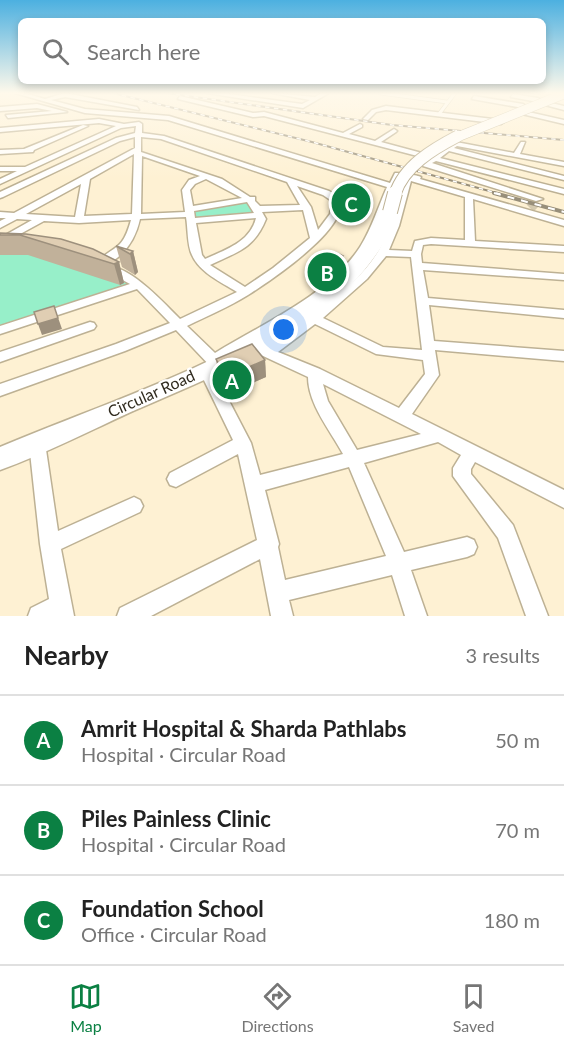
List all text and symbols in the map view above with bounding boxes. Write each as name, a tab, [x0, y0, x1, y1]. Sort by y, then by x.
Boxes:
search box	[18, 18, 546, 84]
icon: search	[39, 35, 72, 68]
text: Search here	[87, 38, 200, 65]
pin: C	[332, 180, 370, 226]
pin: B	[308, 250, 346, 294]
your location	[269, 315, 298, 344]
pin: A	[212, 358, 252, 403]
street label: Circular Road	[104, 365, 198, 421]
text: Nearby	[24, 639, 109, 671]
text: 3 results	[465, 643, 540, 667]
text: Amrit Hospital & Sharda Pathlabs	[81, 715, 407, 742]
text: A	[37, 728, 50, 752]
text: 50 m	[495, 728, 540, 752]
text: Hospital · Circular Road	[81, 742, 286, 766]
text: Piles Painless Clinic	[81, 805, 271, 832]
text: B	[37, 818, 50, 842]
text: 70 m	[495, 818, 540, 842]
text: Hospital · Circular Road	[81, 832, 286, 856]
text: Foundation School	[81, 895, 264, 922]
text: C	[37, 908, 50, 932]
text: 180 m	[484, 908, 540, 932]
text: Office · Circular Road	[81, 922, 267, 946]
tab: Map	[69, 980, 102, 1035]
tab: Directions	[241, 980, 314, 1035]
tab: Saved	[453, 980, 494, 1035]

